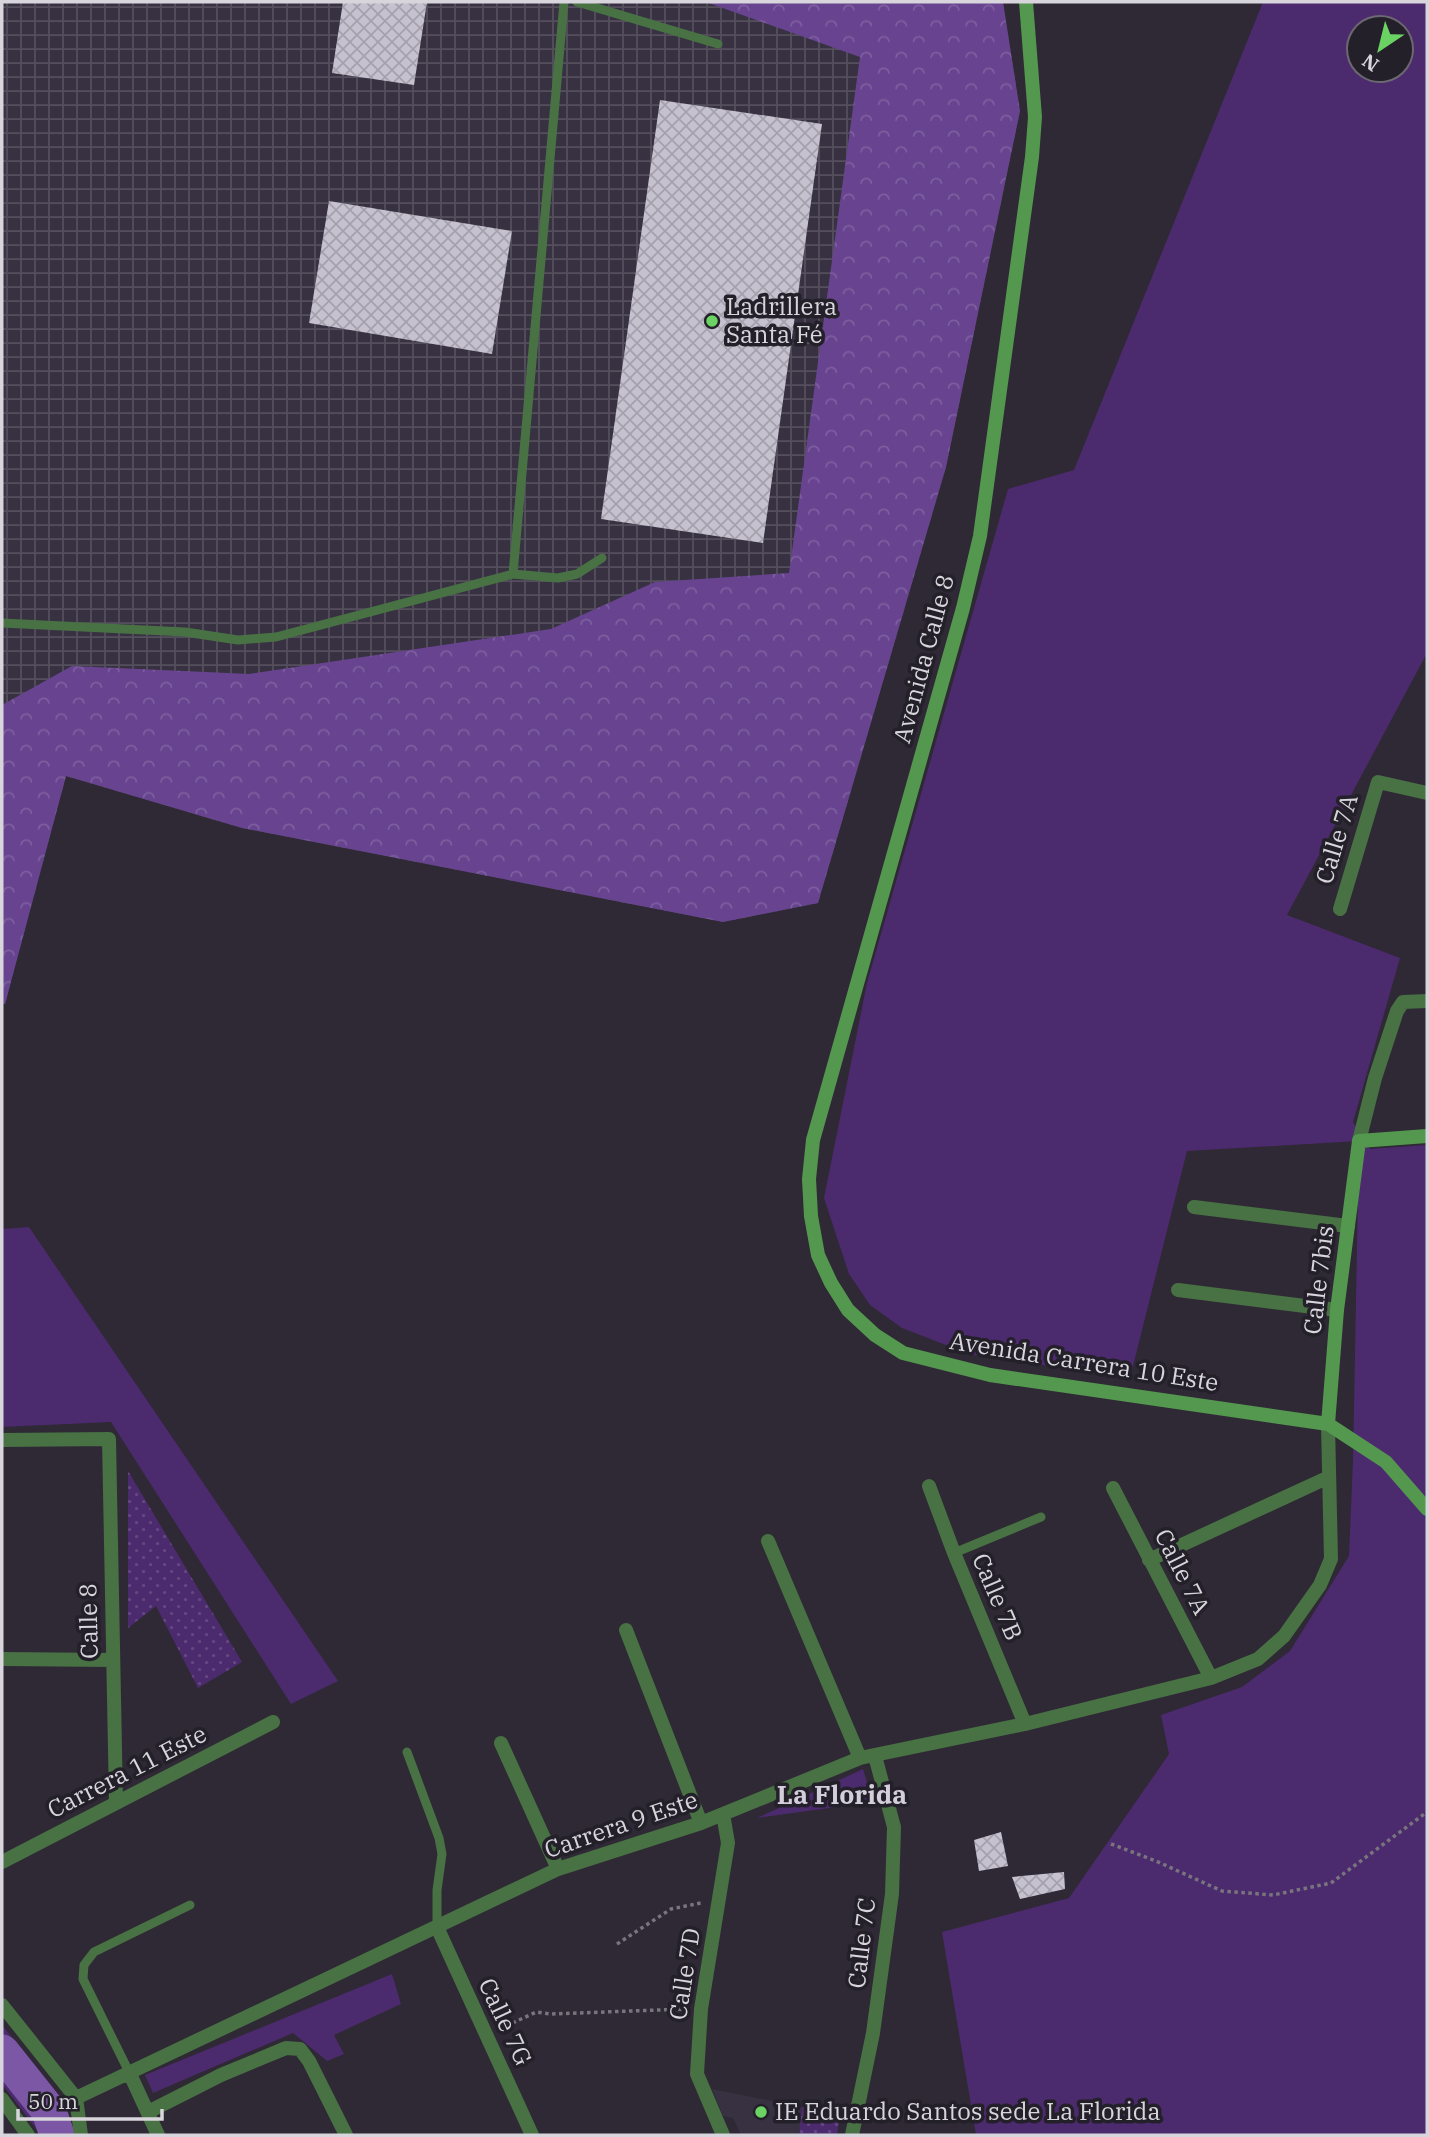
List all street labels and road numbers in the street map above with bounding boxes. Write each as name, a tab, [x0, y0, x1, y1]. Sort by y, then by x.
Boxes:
street label: Avenida Calle 8	[885, 571, 961, 747]
street label: Calle 7A	[1307, 789, 1365, 887]
street label: Calle 7bis	[1295, 1224, 1341, 1336]
street label: Avenida Carrera 10 Este	[947, 1324, 1221, 1398]
street label: Calle 7A	[1148, 1523, 1218, 1620]
street label: Calle 7B	[965, 1548, 1031, 1645]
street label: Calle 8	[71, 1583, 105, 1659]
street label: Carrera 11 Este	[42, 1717, 212, 1825]
street label: Carrera 9 Este	[540, 1783, 702, 1865]
street label: Calle 7C	[840, 1896, 882, 1990]
street label: Calle 7D	[661, 1926, 707, 2022]
street label: Calle 7G	[472, 1973, 540, 2070]

